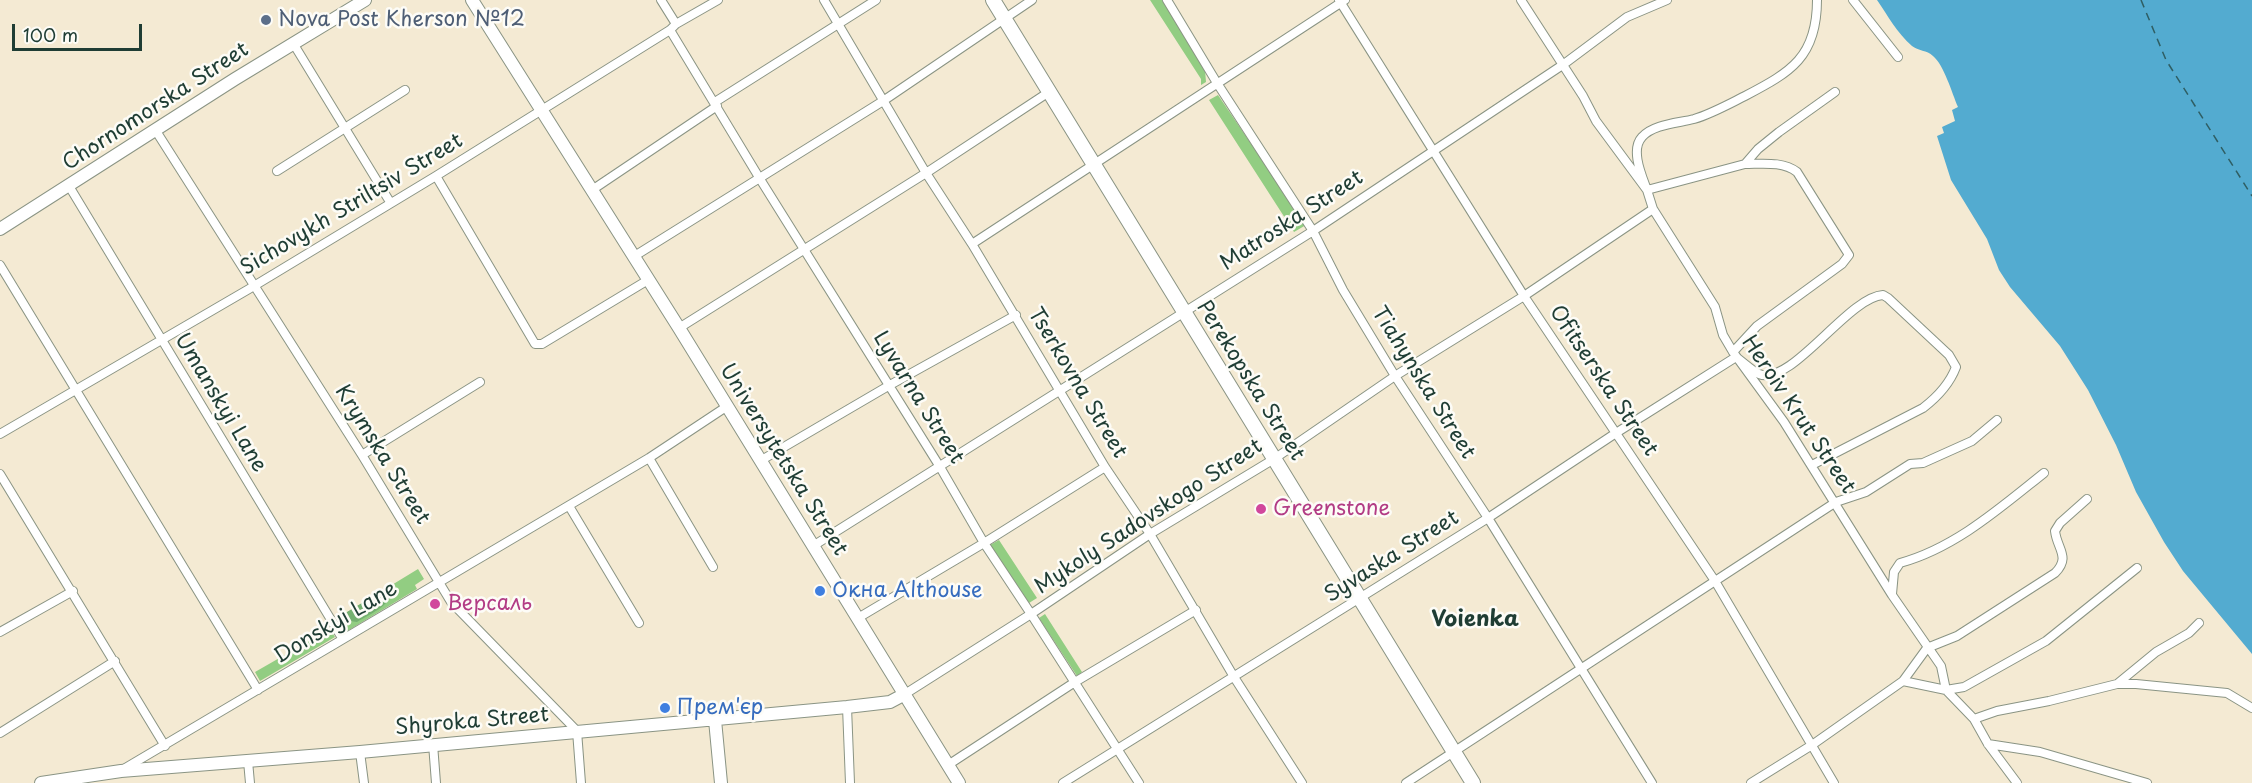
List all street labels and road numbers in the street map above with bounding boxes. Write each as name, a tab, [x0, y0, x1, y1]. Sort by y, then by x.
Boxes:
street label: Chornomorska Street	[58, 37, 254, 177]
street label: Sichovykh Striltsiv Street	[236, 129, 468, 281]
street label: Matroska Street	[1216, 165, 1368, 277]
street label: Perekopska Street	[1191, 296, 1309, 466]
street label: Ofitserska Street	[1543, 301, 1663, 461]
street label: Tiahynska Street	[1366, 302, 1480, 464]
street label: Tserkovna Street	[1022, 303, 1132, 463]
street label: Lyvarna Street	[867, 327, 969, 469]
street label: Umanskyi Lane	[169, 329, 271, 477]
street label: Heroiv Krut Street	[1736, 331, 1860, 499]
street label: Universytetska Street	[714, 359, 852, 561]
street label: Krymska Street	[329, 381, 435, 529]
street label: Mykoly Sadovskogo Street	[1031, 434, 1267, 600]
street label: Syvaska Street	[1320, 506, 1464, 608]
street label: Donskyi Lane	[270, 576, 402, 670]
street label: Shyroka Street	[394, 703, 550, 741]

